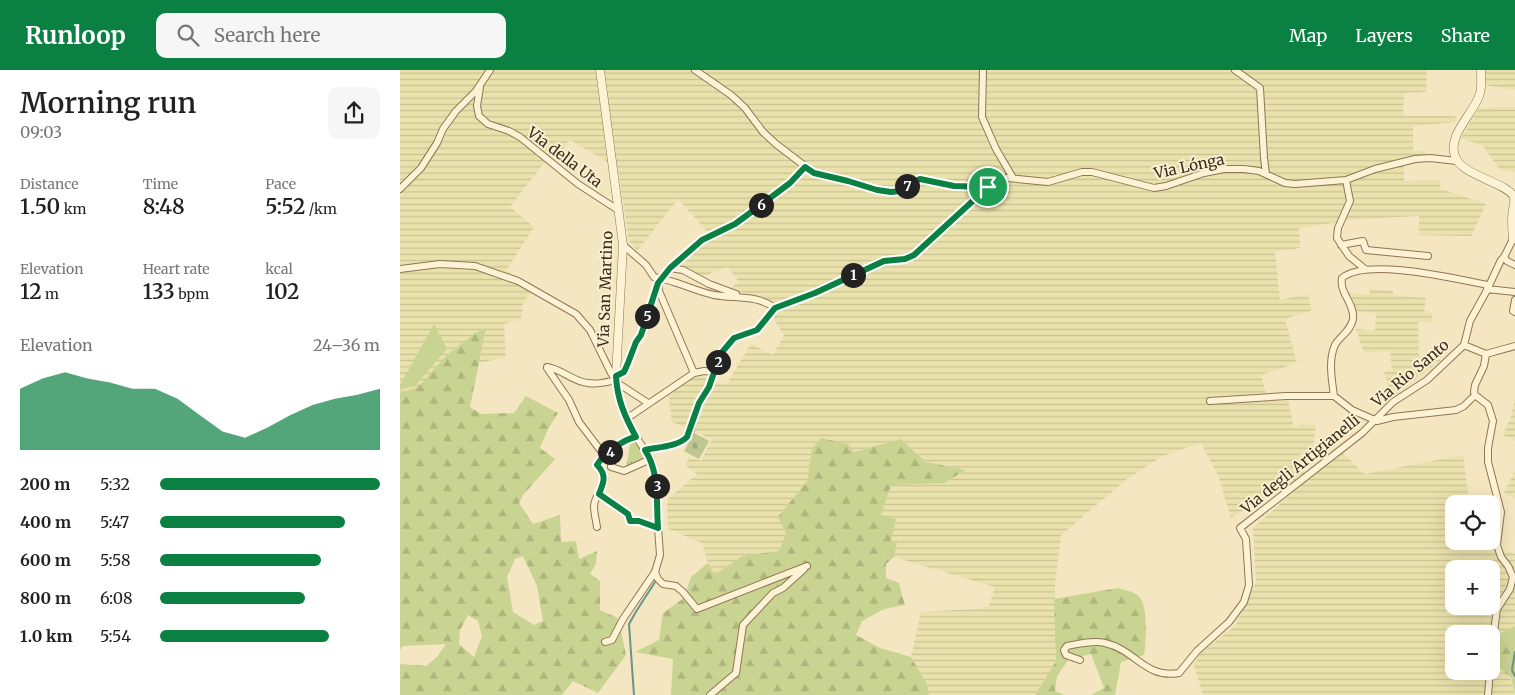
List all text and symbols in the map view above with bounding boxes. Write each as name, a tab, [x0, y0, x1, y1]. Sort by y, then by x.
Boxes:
search box	[156, 13, 506, 58]
text: Runloop	[25, 20, 126, 51]
icon: search	[174, 21, 202, 49]
text: Search here	[214, 23, 320, 47]
text: Map	[1289, 24, 1327, 47]
text: Layers	[1355, 24, 1413, 47]
text: Share	[1441, 24, 1490, 47]
text: Morning run	[20, 85, 196, 121]
button: share	[328, 87, 380, 139]
text: 09:03	[20, 122, 62, 142]
street label: Via della Uta	[523, 122, 606, 191]
street label: Via Lónga	[1151, 149, 1226, 183]
pin	[967, 166, 1009, 208]
icon: arrive	[974, 173, 1002, 201]
pin: 7	[894, 174, 920, 198]
text: Distance	[20, 175, 79, 193]
text: Time	[143, 175, 178, 193]
text: Pace	[265, 175, 296, 193]
text: 7	[903, 177, 912, 195]
pin: 6	[748, 192, 774, 218]
text: 1.50	[20, 193, 60, 220]
text: 8:48	[143, 193, 185, 220]
text: 5:52	[265, 193, 305, 220]
text: 6	[757, 196, 766, 214]
text: km	[60, 200, 86, 218]
text: /km	[305, 200, 337, 218]
street label: Via San Martino	[593, 230, 617, 348]
text: Elevation	[20, 260, 84, 278]
text: Heart rate	[143, 260, 210, 278]
text: kcal	[265, 260, 293, 278]
pin: 1	[840, 262, 866, 288]
text: 1	[850, 266, 857, 284]
text: 12	[20, 278, 42, 305]
text: 133	[143, 278, 175, 305]
text: 102	[265, 278, 300, 305]
text: m	[42, 285, 59, 303]
text: bpm	[175, 285, 209, 303]
pin: 5	[634, 304, 660, 328]
text: 5	[643, 307, 652, 325]
text: Elevation	[20, 335, 93, 355]
text: 24–36 m	[313, 335, 380, 355]
street label: Via Rio Santo	[1367, 335, 1453, 411]
pin: 2	[706, 350, 730, 374]
text: 2	[714, 353, 723, 371]
street label: Via degli Artigianelli	[1236, 410, 1363, 518]
pin: 4	[598, 440, 622, 464]
text: 4	[606, 443, 615, 461]
text: 200 m	[20, 474, 70, 494]
text: 5:32	[100, 474, 130, 494]
pin: 3	[644, 474, 670, 498]
text: 3	[653, 477, 662, 495]
map controls	[1445, 495, 1500, 680]
button: locate	[1445, 495, 1500, 550]
text: 400 m	[20, 512, 71, 532]
text: 5:47	[100, 512, 129, 532]
text: 600 m	[20, 550, 71, 570]
text: 5:58	[100, 550, 131, 570]
button: +	[1445, 560, 1500, 615]
text: 800 m	[20, 588, 71, 608]
text: 6:08	[100, 588, 133, 608]
button: −	[1445, 625, 1500, 680]
text: 1.0 km	[20, 626, 73, 646]
text: 5:54	[100, 626, 131, 646]

